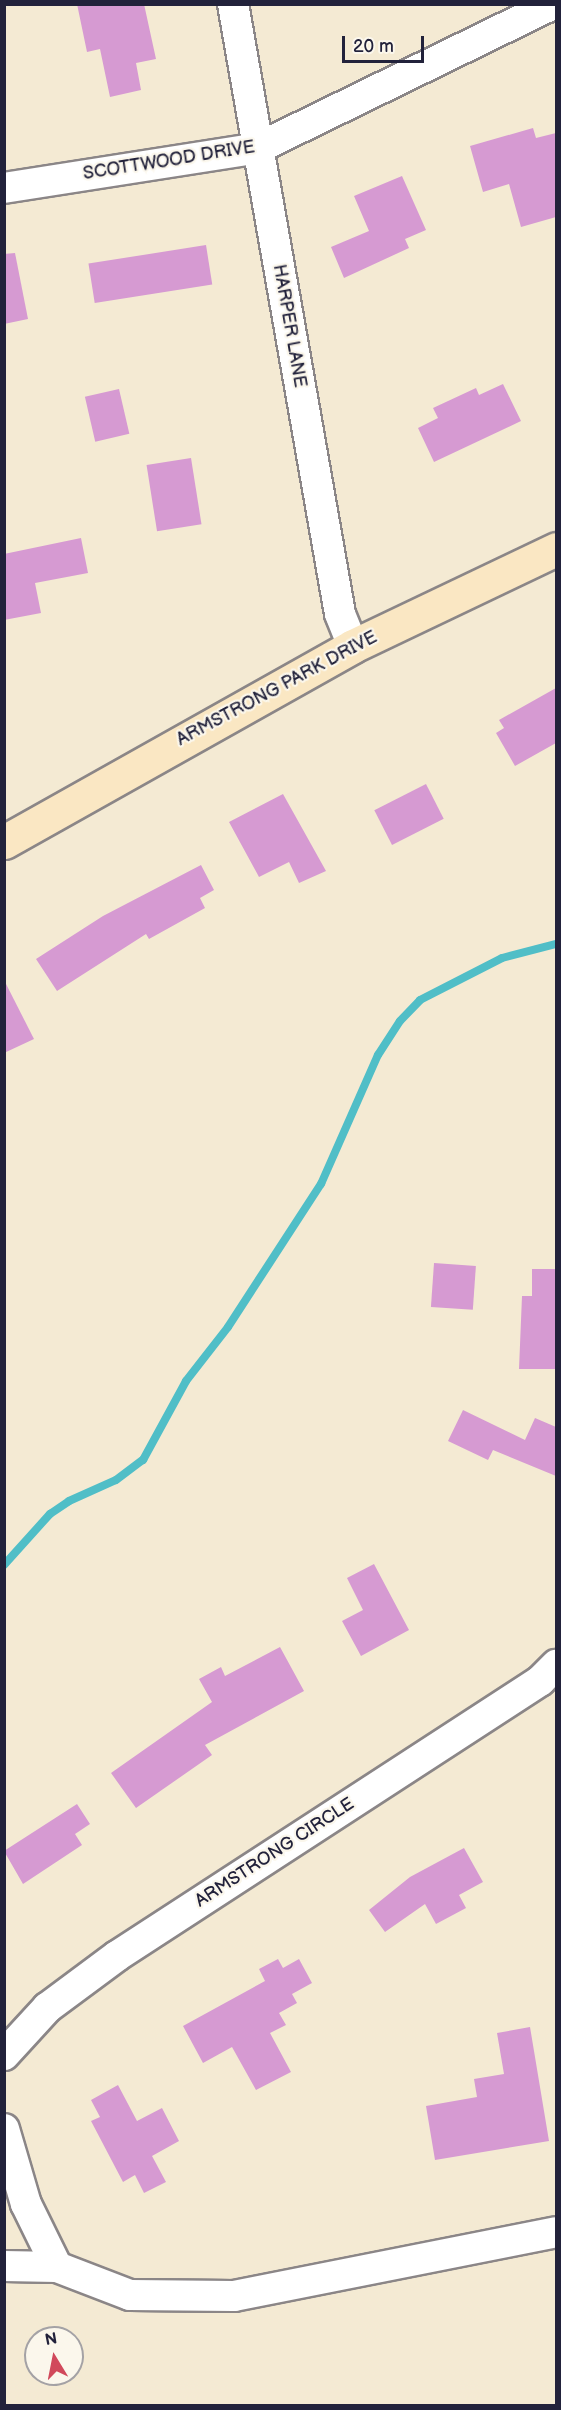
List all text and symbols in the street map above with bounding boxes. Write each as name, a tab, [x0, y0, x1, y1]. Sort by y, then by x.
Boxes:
scale bar	[345, 24, 428, 62]
text: 20 m	[353, 36, 394, 57]
street label: SCOTTWOOD DRIVE	[82, 137, 256, 185]
street label: HARPER LANE	[268, 263, 310, 389]
street label: ARMSTRONG PARK DRIVE	[173, 627, 381, 751]
street label: ARMSTRONG CIRCLE	[191, 1793, 359, 1913]
north arrow	[24, 2326, 84, 2386]
text: N	[44, 2329, 59, 2350]

